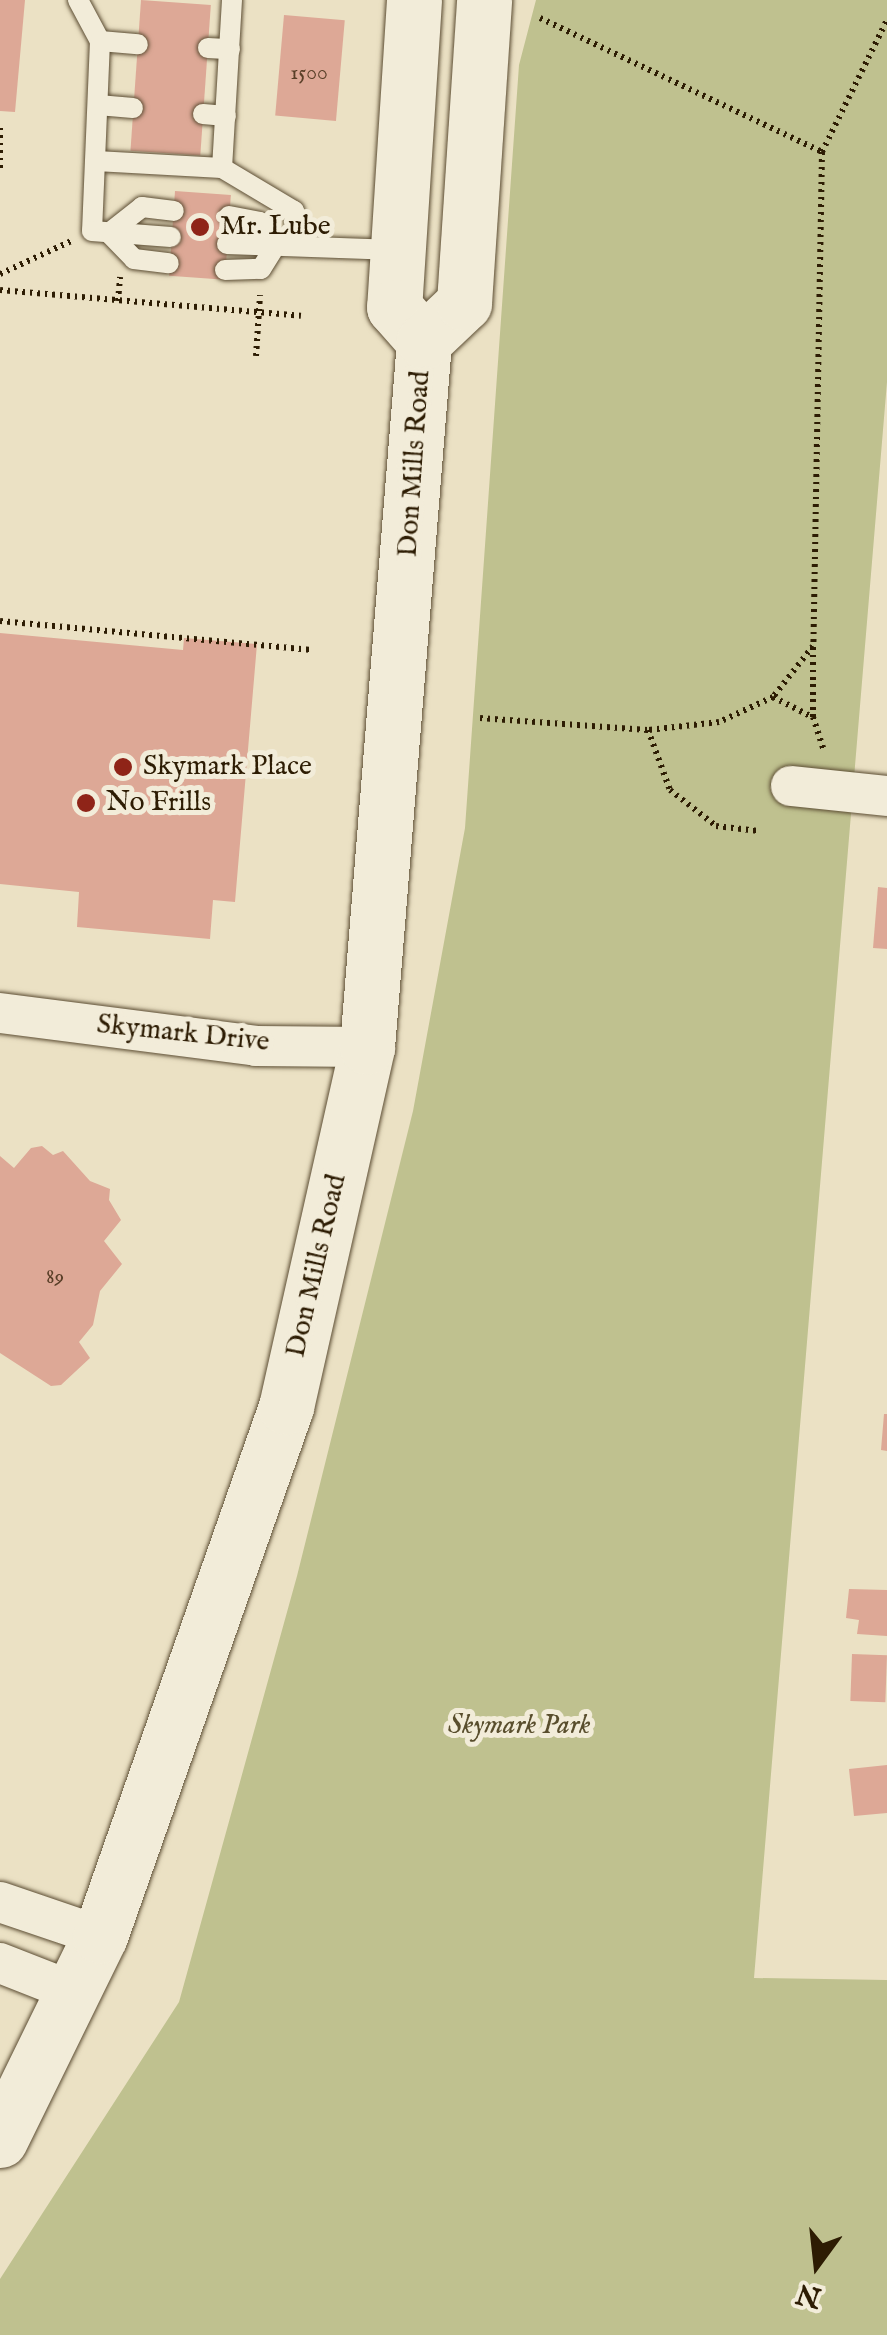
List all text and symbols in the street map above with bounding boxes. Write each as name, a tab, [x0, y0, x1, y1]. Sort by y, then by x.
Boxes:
house number: 1500	[290, 61, 328, 87]
place label: Mr. Lube	[220, 210, 331, 244]
marker: Mr. Lube	[189, 216, 211, 238]
street label: Don Mills Road	[392, 370, 438, 558]
place label: Skymark Place	[143, 750, 312, 784]
marker: Skymark Place	[112, 756, 134, 778]
place label: No Frills	[106, 786, 211, 820]
marker: No Frills	[75, 792, 97, 814]
street label: Skymark Drive	[95, 1008, 271, 1060]
street label: Don Mills Road	[280, 1171, 354, 1361]
house number: 89	[46, 1265, 64, 1291]
park label: Skymark Park	[448, 1709, 590, 1743]
north arrow	[767, 2215, 867, 2315]
text: N	[793, 2274, 825, 2315]

